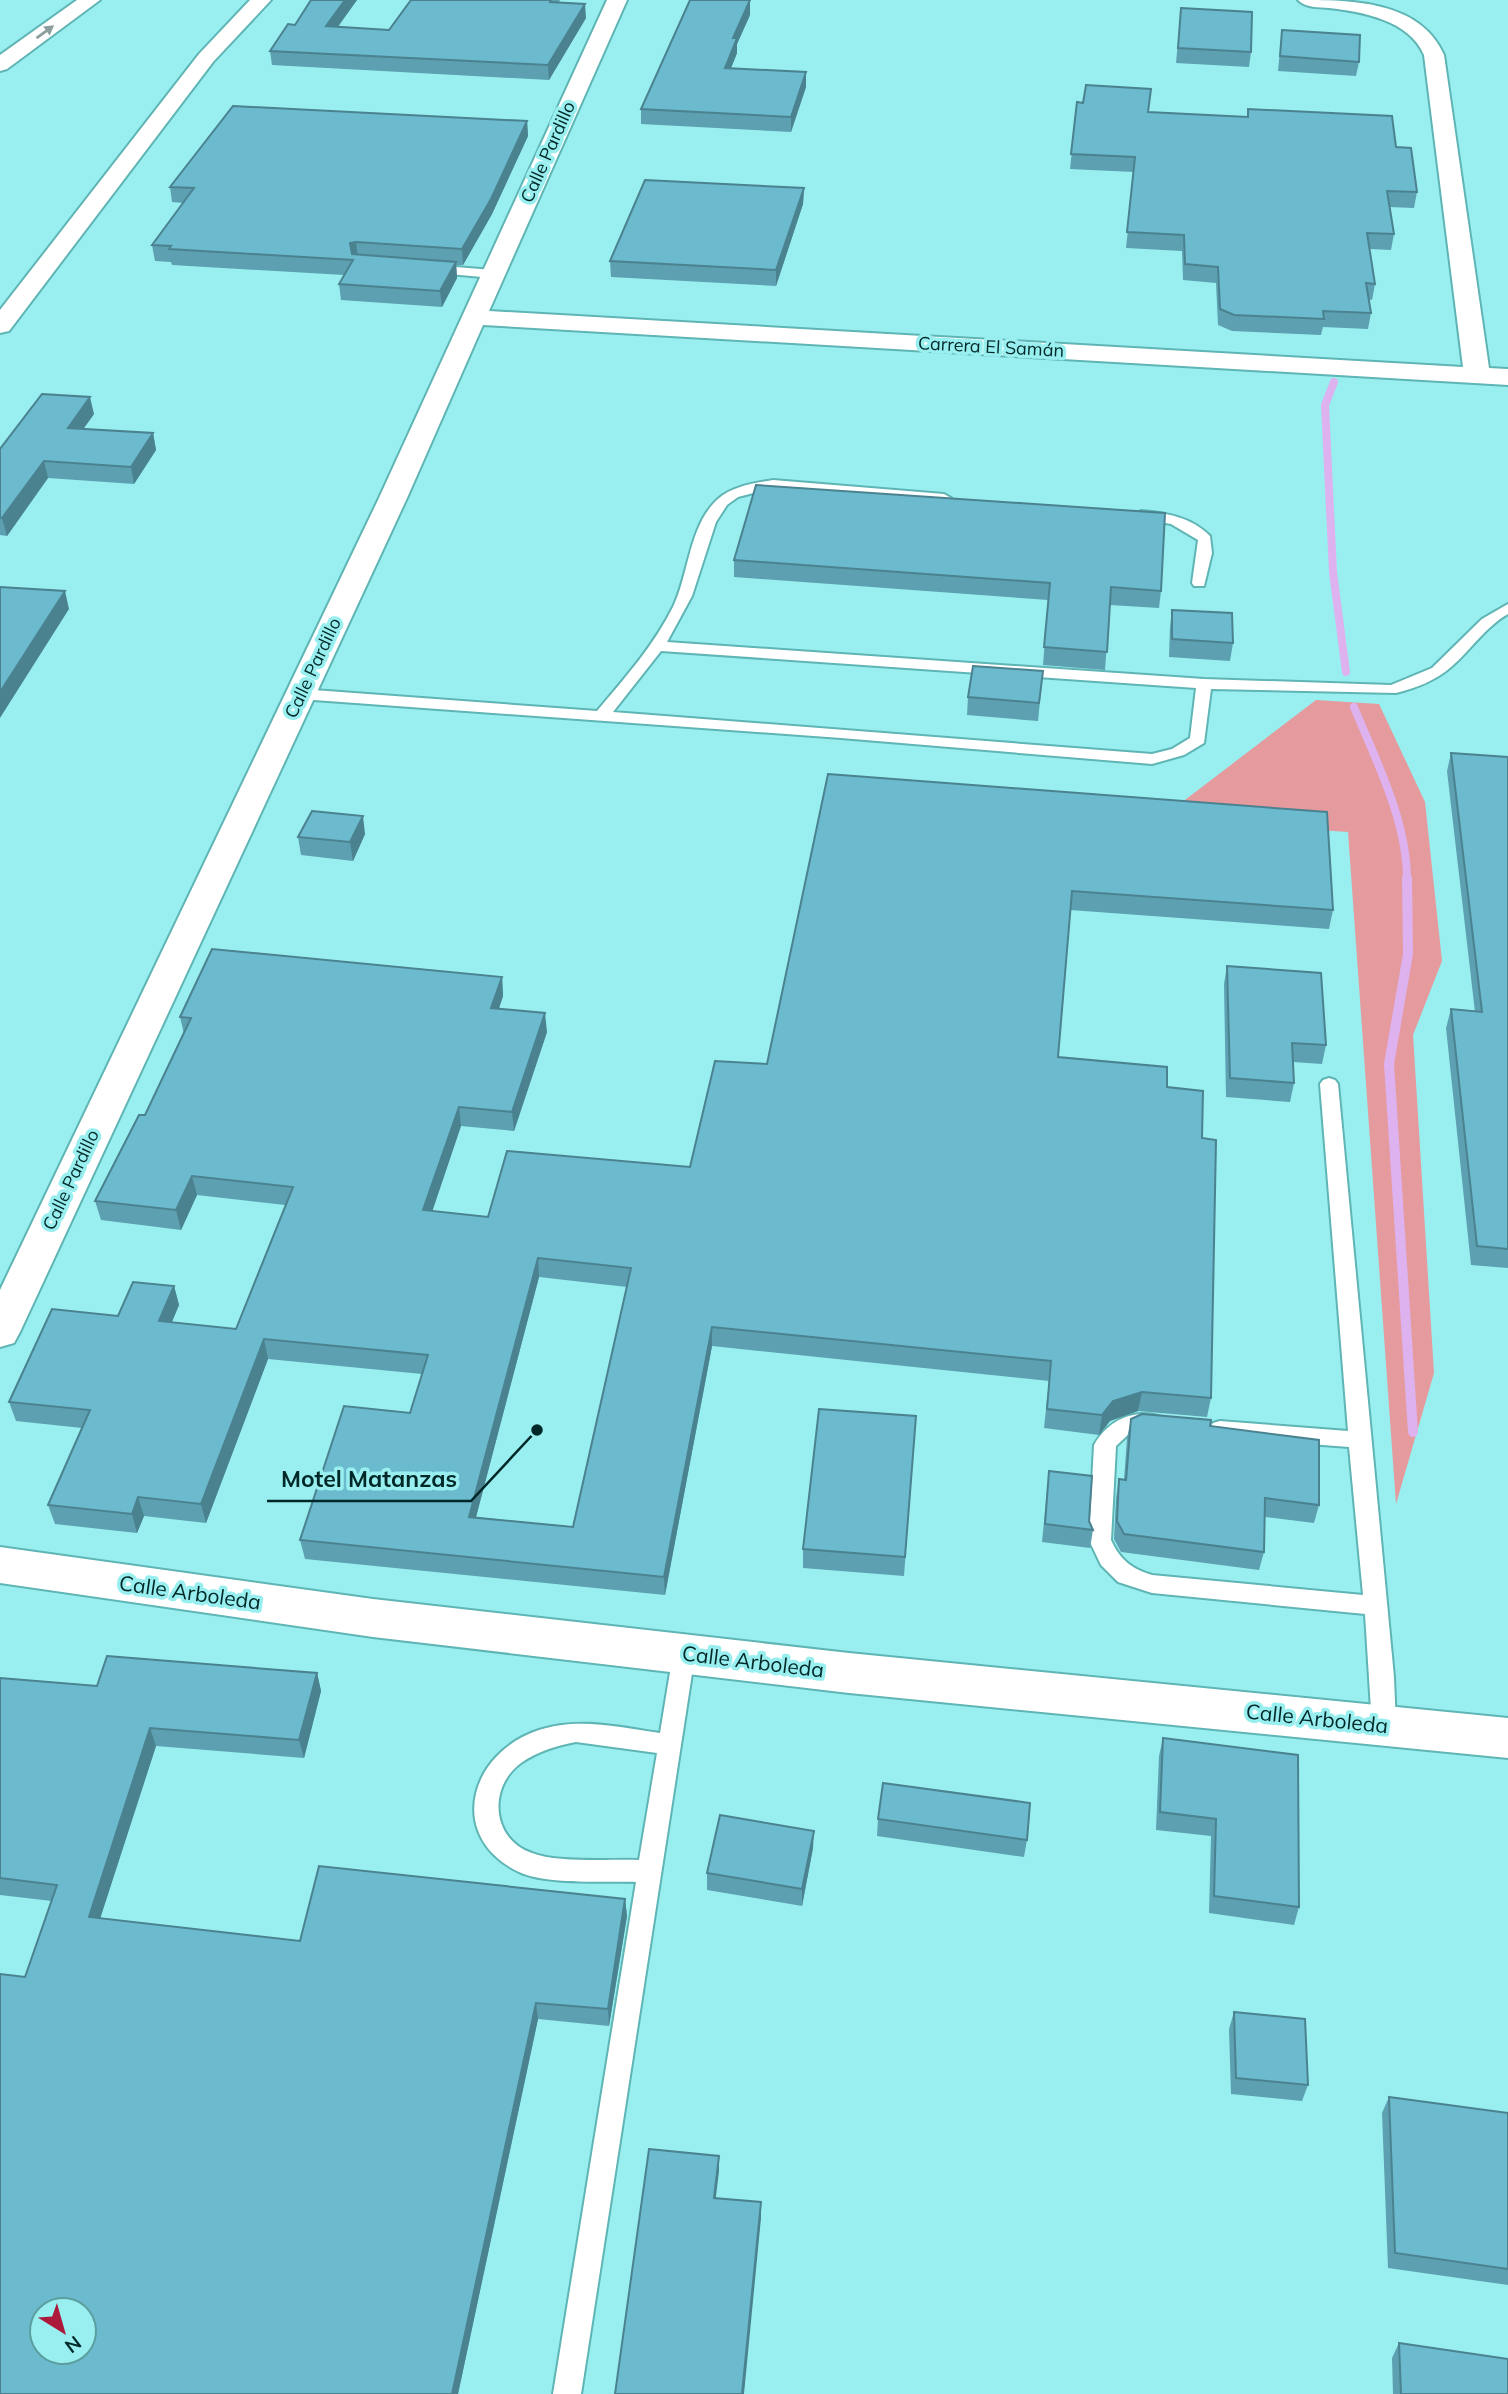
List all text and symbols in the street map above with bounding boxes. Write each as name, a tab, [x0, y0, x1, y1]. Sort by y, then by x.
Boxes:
one-way arrow	[36, 26, 54, 40]
street label: Calle Pardillo	[515, 98, 580, 206]
street label: Carrera El Samán	[917, 331, 1065, 362]
street label: Calle Pardillo	[279, 614, 346, 722]
street label: Calle Pardillo	[37, 1126, 104, 1234]
callout: Motel Matanzas	[267, 1457, 471, 1501]
text: Motel Matanzas	[281, 1464, 457, 1493]
street label: Calle Arboleda	[118, 1569, 263, 1615]
street label: Calle Arboleda	[681, 1639, 826, 1683]
street label: Calle Arboleda	[1245, 1698, 1389, 1738]
north arrow	[28, 2296, 98, 2366]
text: N	[60, 2331, 86, 2358]

